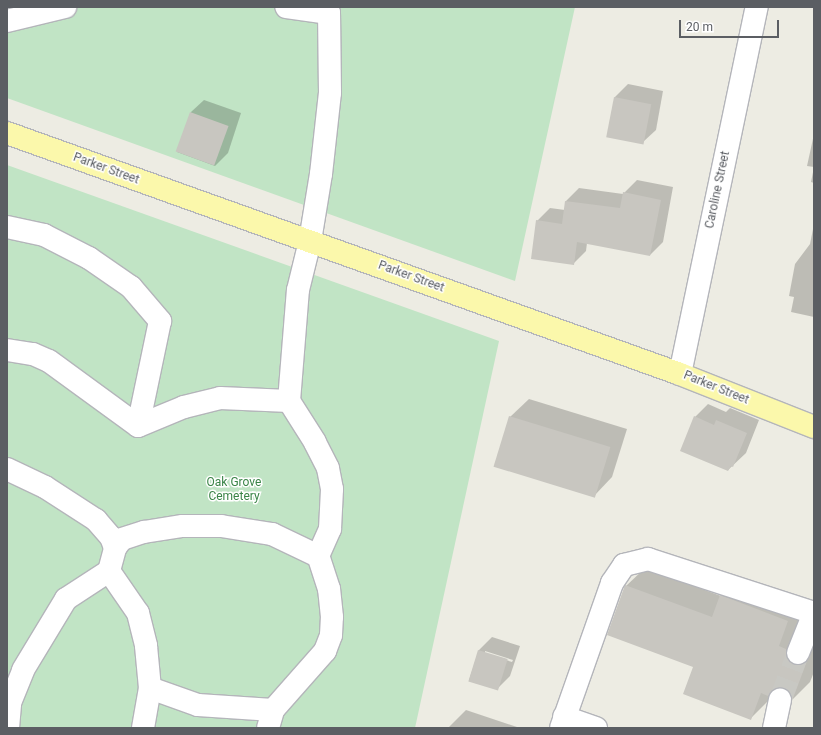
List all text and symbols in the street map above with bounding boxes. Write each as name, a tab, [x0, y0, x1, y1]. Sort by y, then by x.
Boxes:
scale bar	[681, 12, 781, 38]
text: 20 m	[686, 20, 713, 34]
street label: Parker Street	[71, 150, 141, 188]
street label: Caroline Street	[703, 150, 733, 230]
street label: Parker Street	[376, 258, 446, 296]
street label: Parker Street	[681, 368, 751, 408]
park label: Oak Grove Cemetery	[207, 476, 261, 504]

